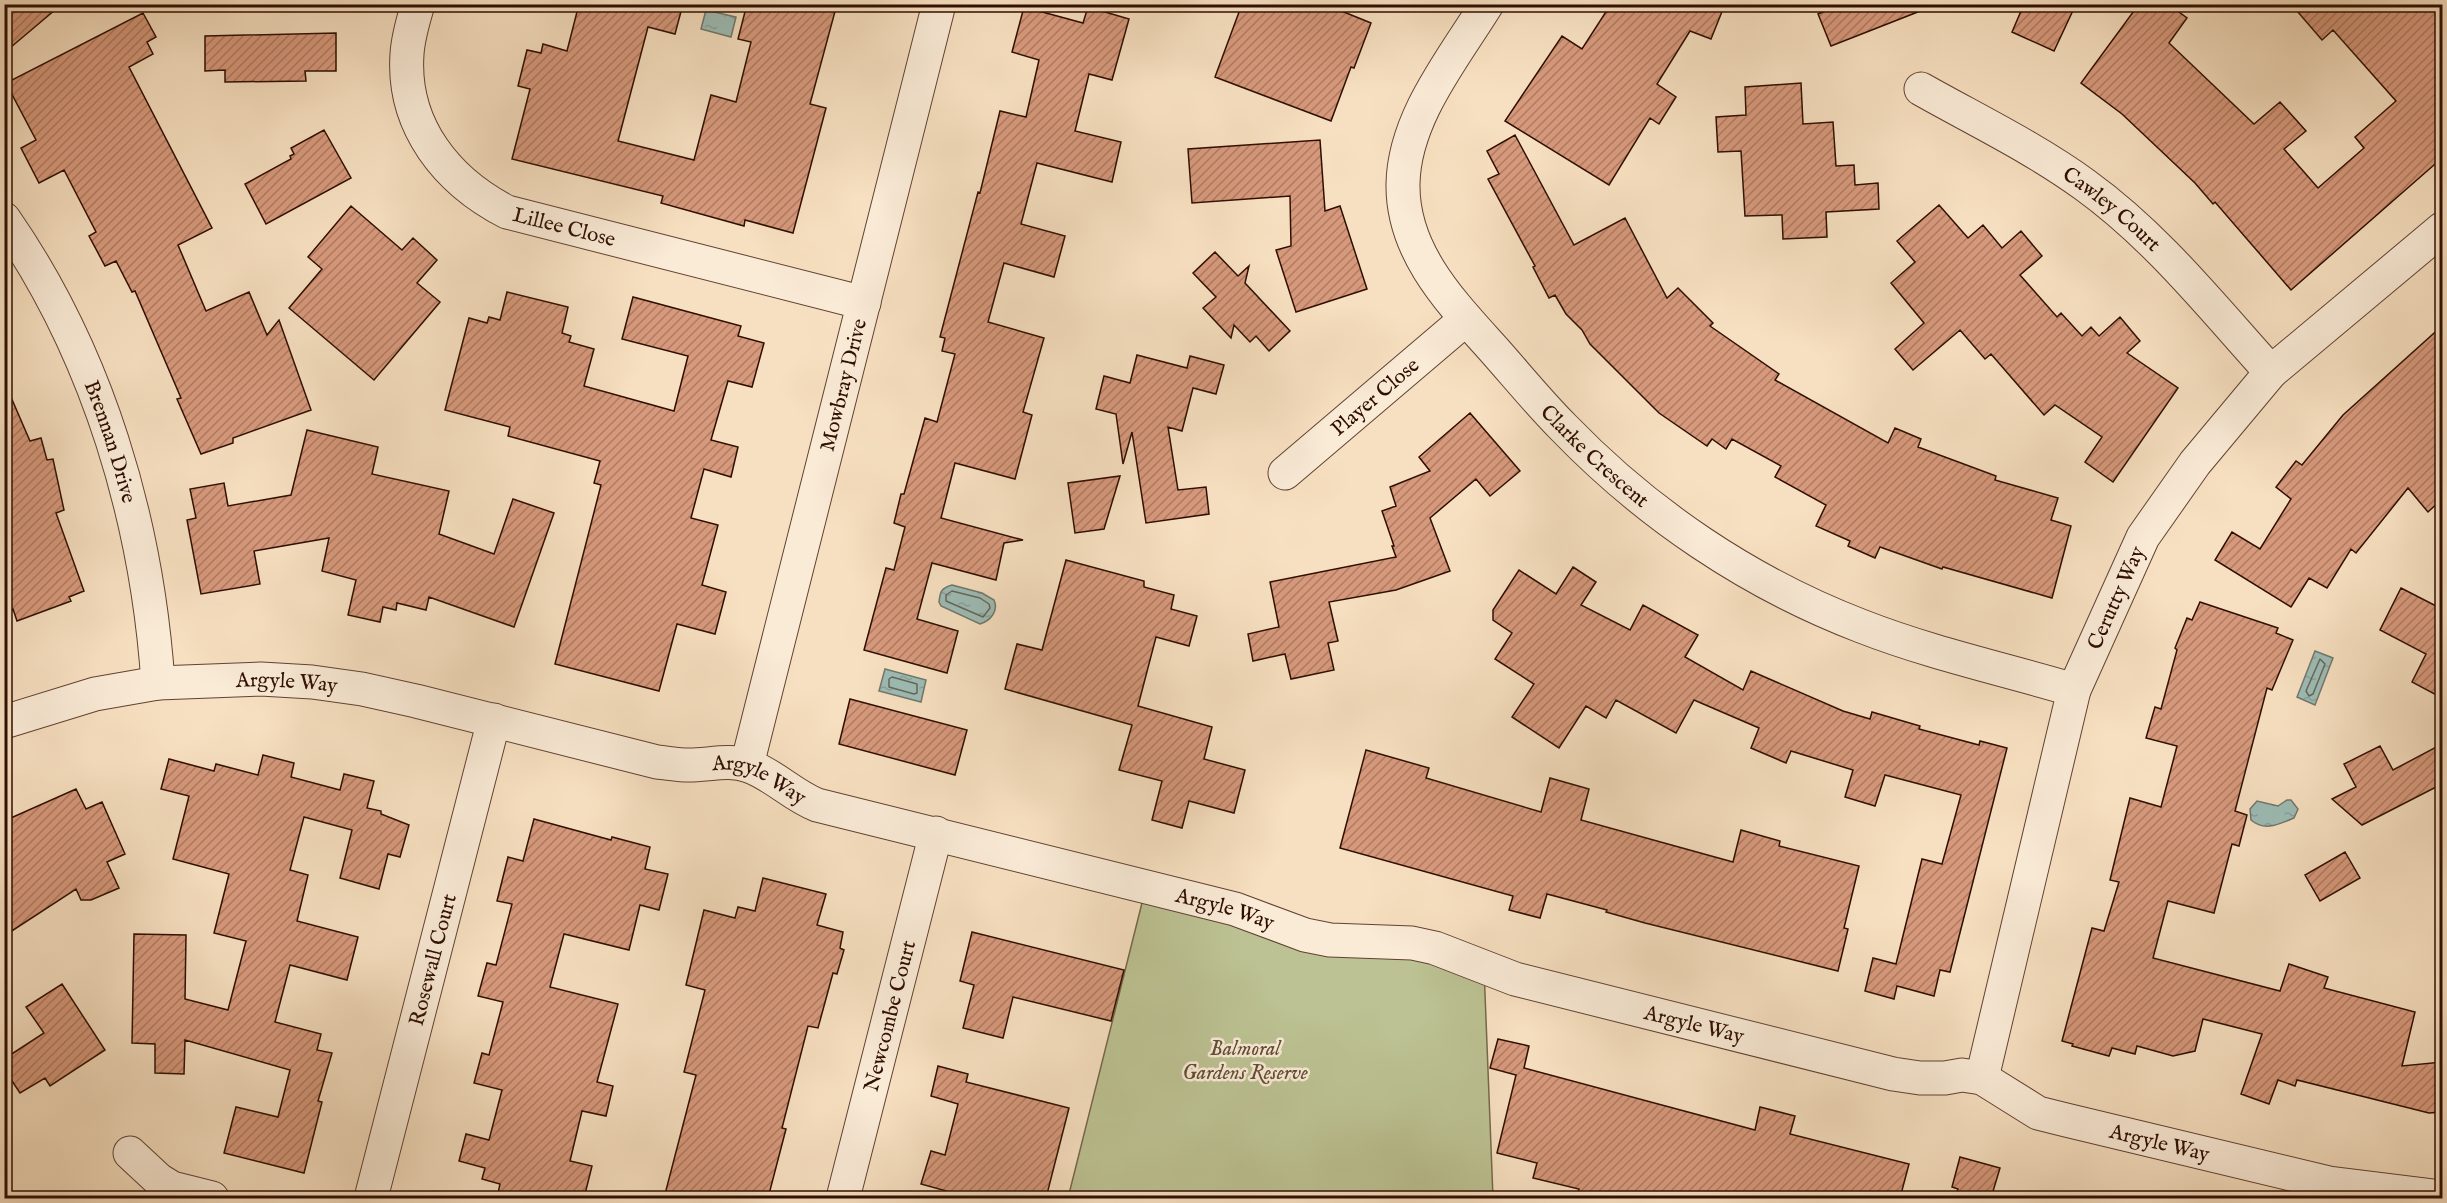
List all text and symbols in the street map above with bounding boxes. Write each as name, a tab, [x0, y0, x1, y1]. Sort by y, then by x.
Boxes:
street label: Cawley Court	[2057, 161, 2166, 258]
street label: Lillee Close	[510, 202, 619, 254]
street label: Mowbray Drive	[815, 316, 874, 455]
street label: Player Close	[1326, 352, 1426, 443]
street label: Brennan Drive	[77, 377, 142, 506]
street label: Clarke Crescent	[1534, 399, 1654, 515]
street label: Cerutty Way	[2082, 542, 2152, 654]
street label: Argyle Way	[234, 667, 340, 701]
street label: Argyle Way	[710, 750, 811, 812]
street label: Argyle Way	[1172, 882, 1279, 938]
street label: Rosewall Court	[404, 891, 464, 1029]
street label: Newcombe Court	[859, 938, 923, 1095]
street label: Argyle Way	[1640, 1000, 1747, 1051]
park label: Balmoral Gardens Reserve	[1182, 1036, 1308, 1087]
street label: Argyle Way	[2106, 1119, 2213, 1169]

